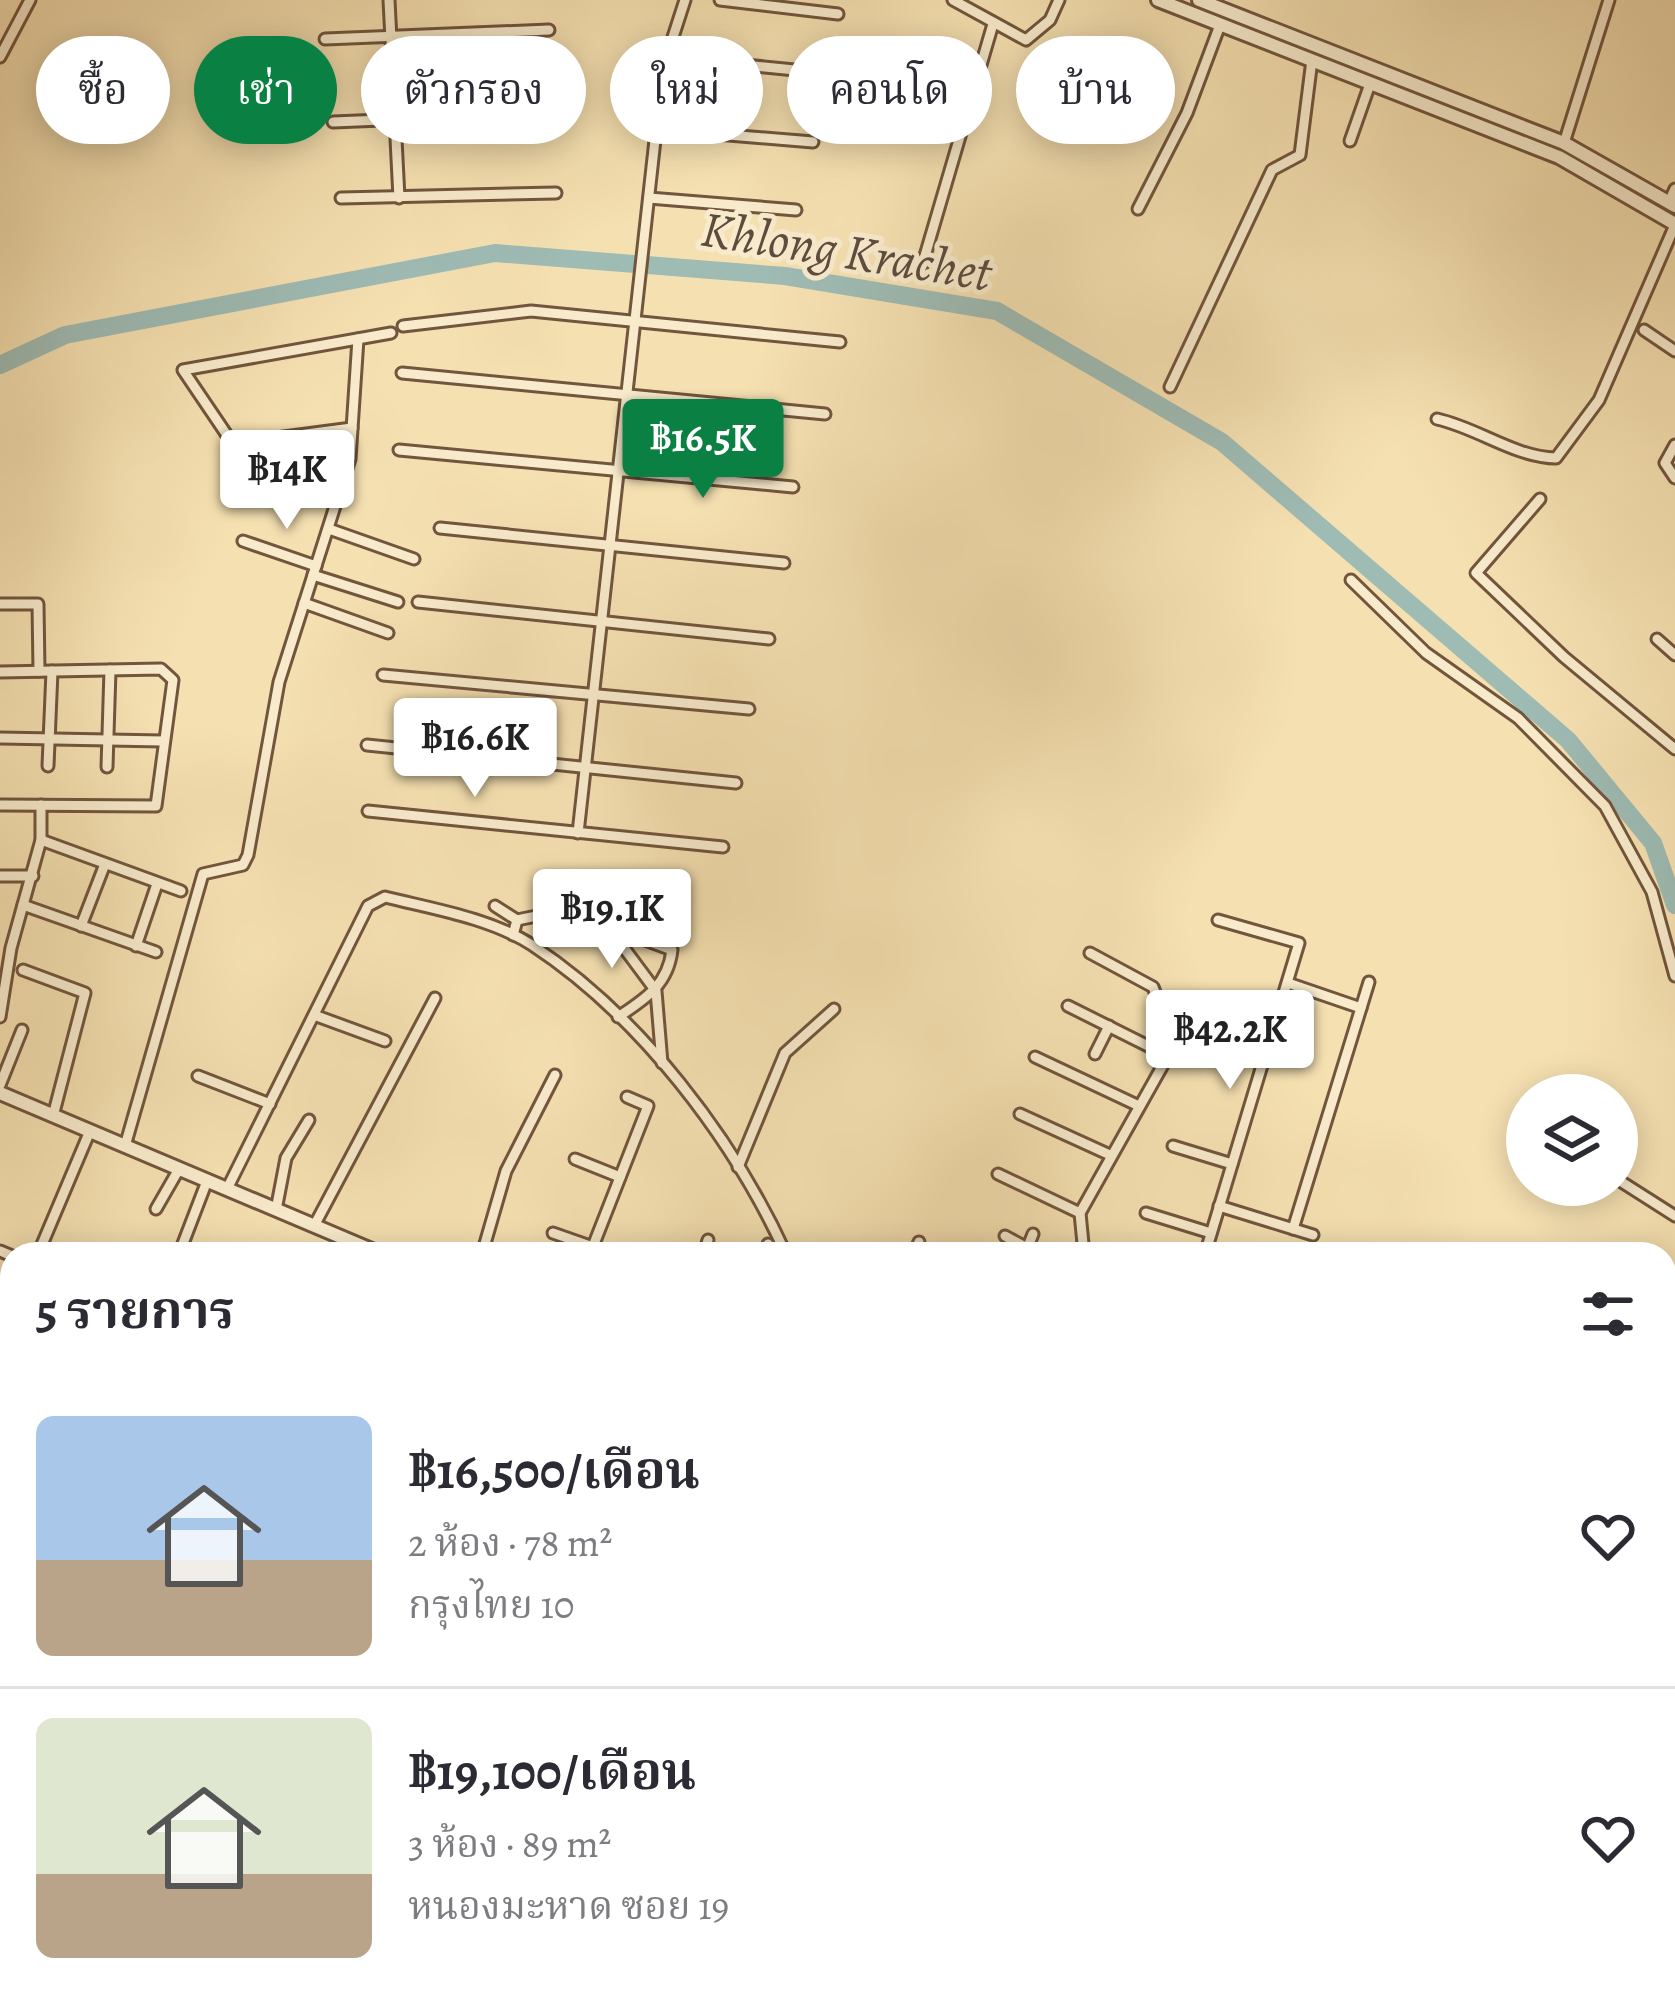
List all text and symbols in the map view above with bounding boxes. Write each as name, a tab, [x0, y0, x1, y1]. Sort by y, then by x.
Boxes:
chip: ซื้อ	[36, 36, 170, 144]
chip: เช่า	[194, 36, 337, 144]
chip: ตัวกรอง	[361, 36, 586, 144]
chip: ใหม่	[610, 36, 763, 144]
chip: คอนโด	[787, 36, 992, 144]
chip: บ้าน	[1016, 36, 1175, 144]
water label: Khlong Krachet	[696, 194, 998, 309]
pin: ฿16.5K	[605, 399, 801, 501]
text: ฿16.5K	[650, 411, 756, 464]
pin: ฿14K	[216, 430, 358, 532]
text: ฿14K	[247, 442, 327, 495]
pin: ฿16.6K	[377, 698, 573, 800]
text: ฿16.6K	[421, 710, 529, 763]
pin: ฿19.1K	[514, 869, 710, 971]
text: ฿19.1K	[560, 881, 664, 934]
pin: ฿42.2K	[1132, 990, 1328, 1092]
text: ฿42.2K	[1173, 1002, 1287, 1055]
map controls	[1506, 1074, 1638, 1206]
button: layers	[1506, 1074, 1638, 1206]
text: 5 รายการ	[36, 1276, 235, 1346]
icon: filters	[1575, 1281, 1641, 1347]
text: ฿16,500/เดือน	[408, 1436, 700, 1506]
icon: home	[132, 1464, 276, 1608]
icon: heart	[1575, 1503, 1641, 1569]
text: 2 ห้อง · 78 m²	[408, 1516, 612, 1569]
text: กรุงไทย 10	[408, 1578, 575, 1631]
text: ฿19,100/เดือน	[408, 1737, 696, 1807]
icon: home	[132, 1766, 276, 1910]
icon: heart	[1575, 1805, 1641, 1871]
text: 3 ห้อง · 89 m²	[408, 1817, 611, 1870]
text: หนองมะหาด ซอย 19	[408, 1879, 729, 1932]

